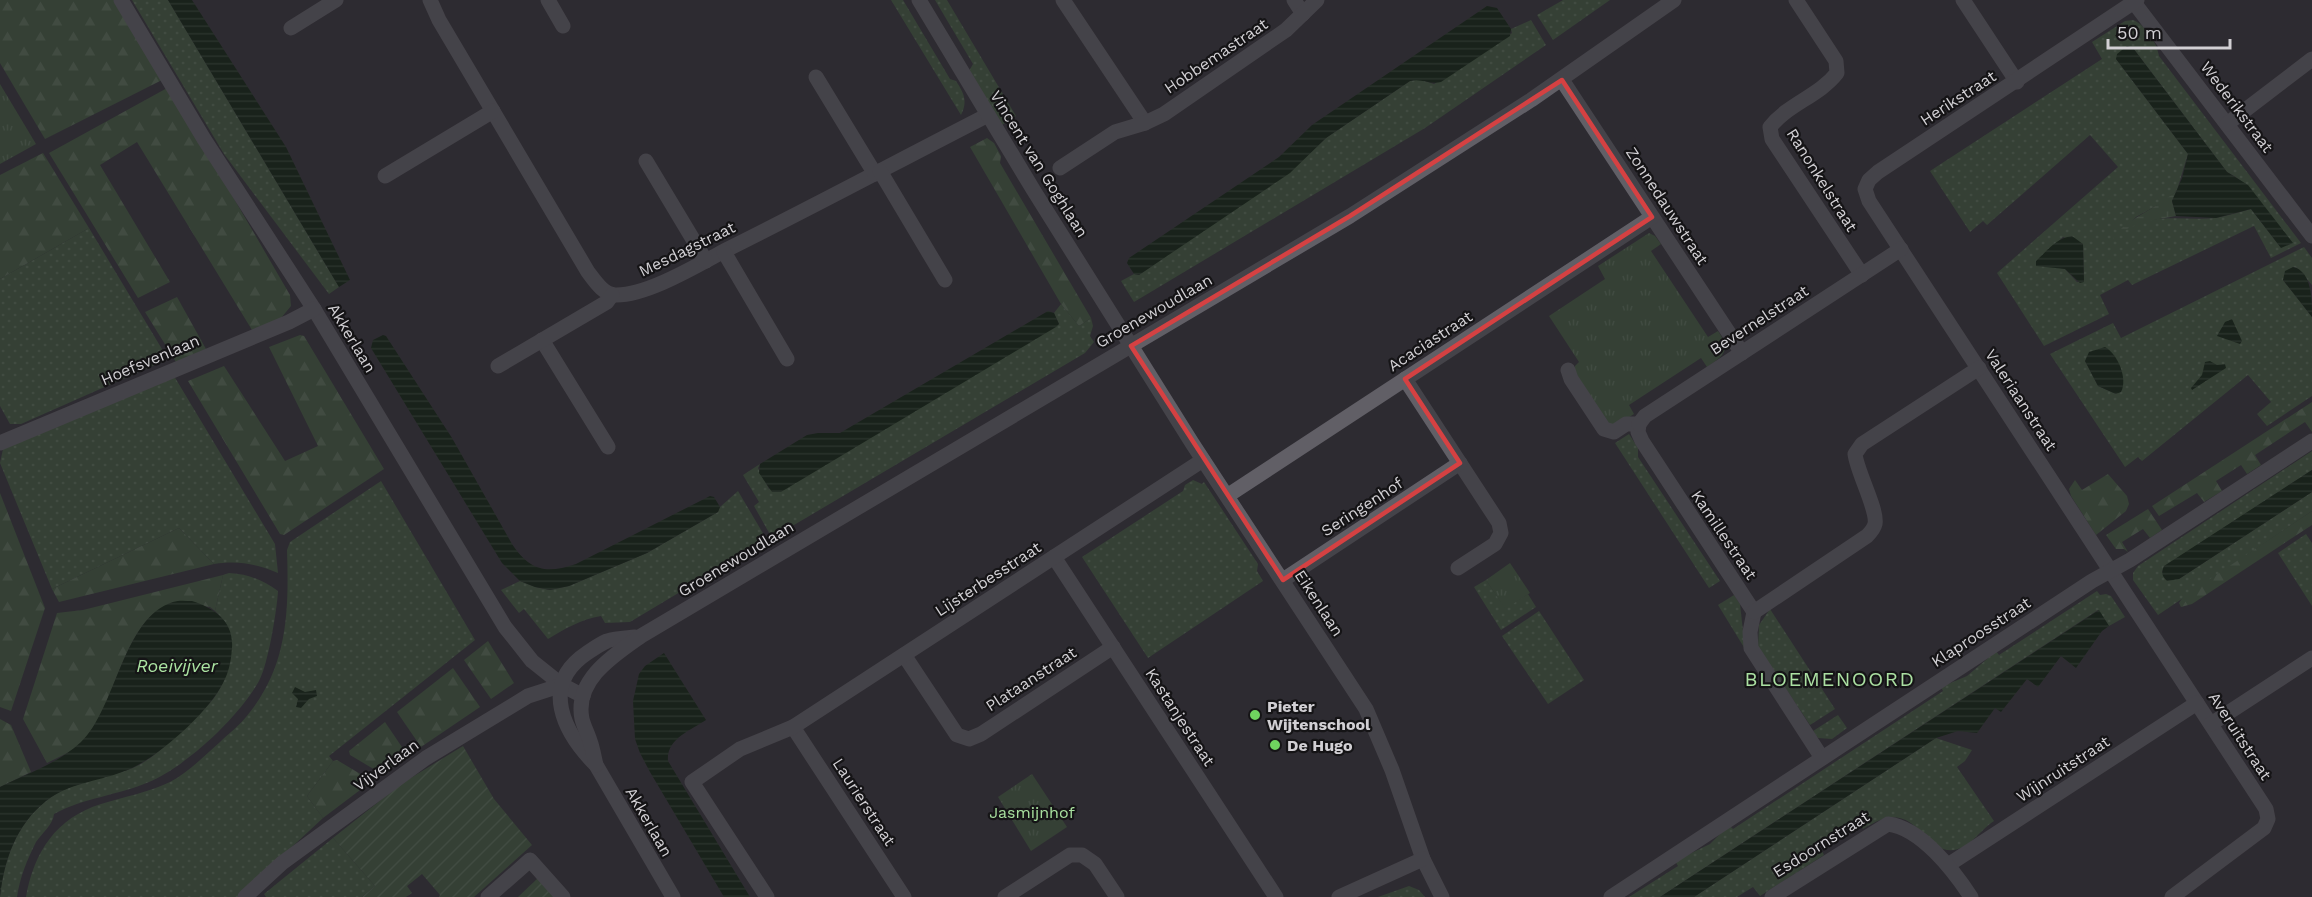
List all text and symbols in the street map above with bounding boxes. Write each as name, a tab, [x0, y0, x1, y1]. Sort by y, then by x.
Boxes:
scale bar	[2108, 12, 2230, 50]
street label: Hobbemastraat	[1161, 14, 1272, 98]
text: 50 m	[2117, 22, 2162, 43]
street label: Wederikstraat	[2197, 58, 2278, 156]
street label: Herikstraat	[1917, 66, 2000, 130]
street label: Vincent van Goghlaan	[986, 87, 1092, 241]
street label: Ranonkelstraat	[1783, 125, 1861, 235]
street label: Zonnedauwstraat	[1622, 144, 1712, 269]
street label: Mesdagstraat	[636, 217, 738, 280]
street label: Groenewoudlaan	[1092, 270, 1216, 352]
street label: Bevernelstraat	[1706, 281, 1812, 359]
street label: Akkerlaan	[324, 300, 380, 376]
street label: Acaciastraat	[1384, 307, 1476, 375]
street label: Hoefsvenlaan	[98, 331, 202, 389]
street label: Valeriaanstraat	[1981, 346, 2061, 455]
street label: Seringenhof	[1318, 473, 1407, 540]
street label: Kamillestraat	[1687, 487, 1761, 584]
street label: Groenewoudlaan	[675, 517, 797, 601]
street label: Lijsterbesstraat	[931, 537, 1045, 620]
street label: Eikenlaan	[1291, 566, 1347, 640]
street label: Klaproosstraat	[1928, 593, 2034, 671]
street label: Plataanstraat	[982, 643, 1080, 715]
water label: Roeivijver	[136, 655, 219, 676]
street label: Kastanjestraat	[1141, 665, 1219, 770]
district label: BLOEMENOORD	[1745, 667, 1915, 691]
street label: Averuitstraat	[2205, 689, 2276, 784]
place label: Pieter Wijtenschool	[1267, 697, 1371, 734]
marker: Pieter Wijtenschool	[1248, 708, 1262, 722]
street label: Wijnruitstraat	[2013, 732, 2113, 806]
street label: Vijverlaan	[350, 735, 422, 795]
place label: De Hugo	[1287, 736, 1353, 755]
marker: De Hugo	[1268, 738, 1282, 752]
street label: Laurierstraat	[829, 755, 900, 850]
street label: Akkerlaan	[621, 784, 677, 860]
park label: Jasmijnhof	[989, 803, 1075, 822]
street label: Esdoornstraat	[1769, 807, 1873, 881]

